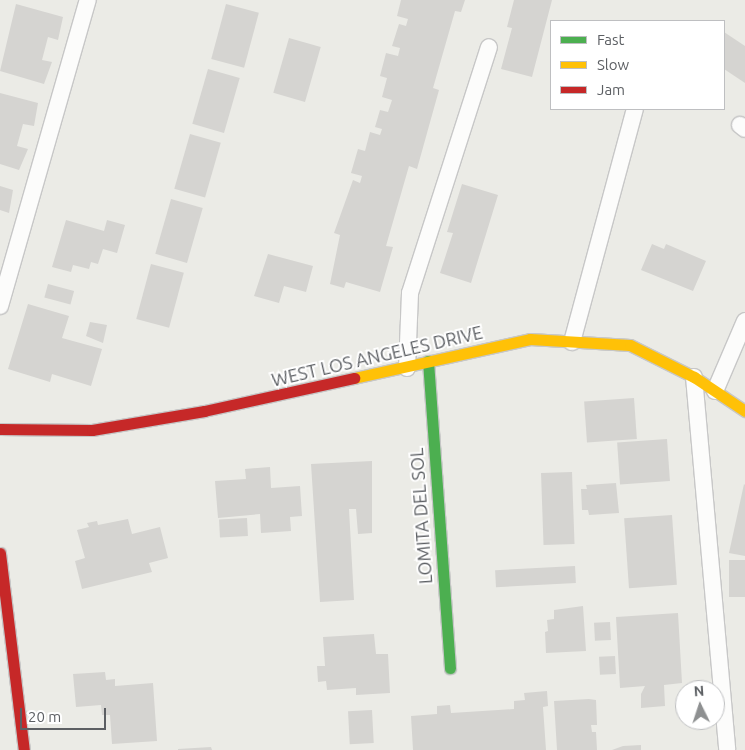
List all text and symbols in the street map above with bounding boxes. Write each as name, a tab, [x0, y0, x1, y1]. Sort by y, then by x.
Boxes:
legend	[550, 20, 725, 110]
text: Fast	[597, 31, 624, 48]
text: Slow	[597, 56, 629, 73]
text: Jam	[597, 81, 625, 98]
street label: WEST LOS ANGELES DRIVE	[269, 321, 485, 391]
street label: LOMITA DEL SOL	[405, 447, 437, 585]
north arrow	[675, 680, 725, 730]
text: N	[693, 683, 705, 699]
scale bar	[22, 698, 109, 730]
text: 20 m	[28, 708, 61, 725]

